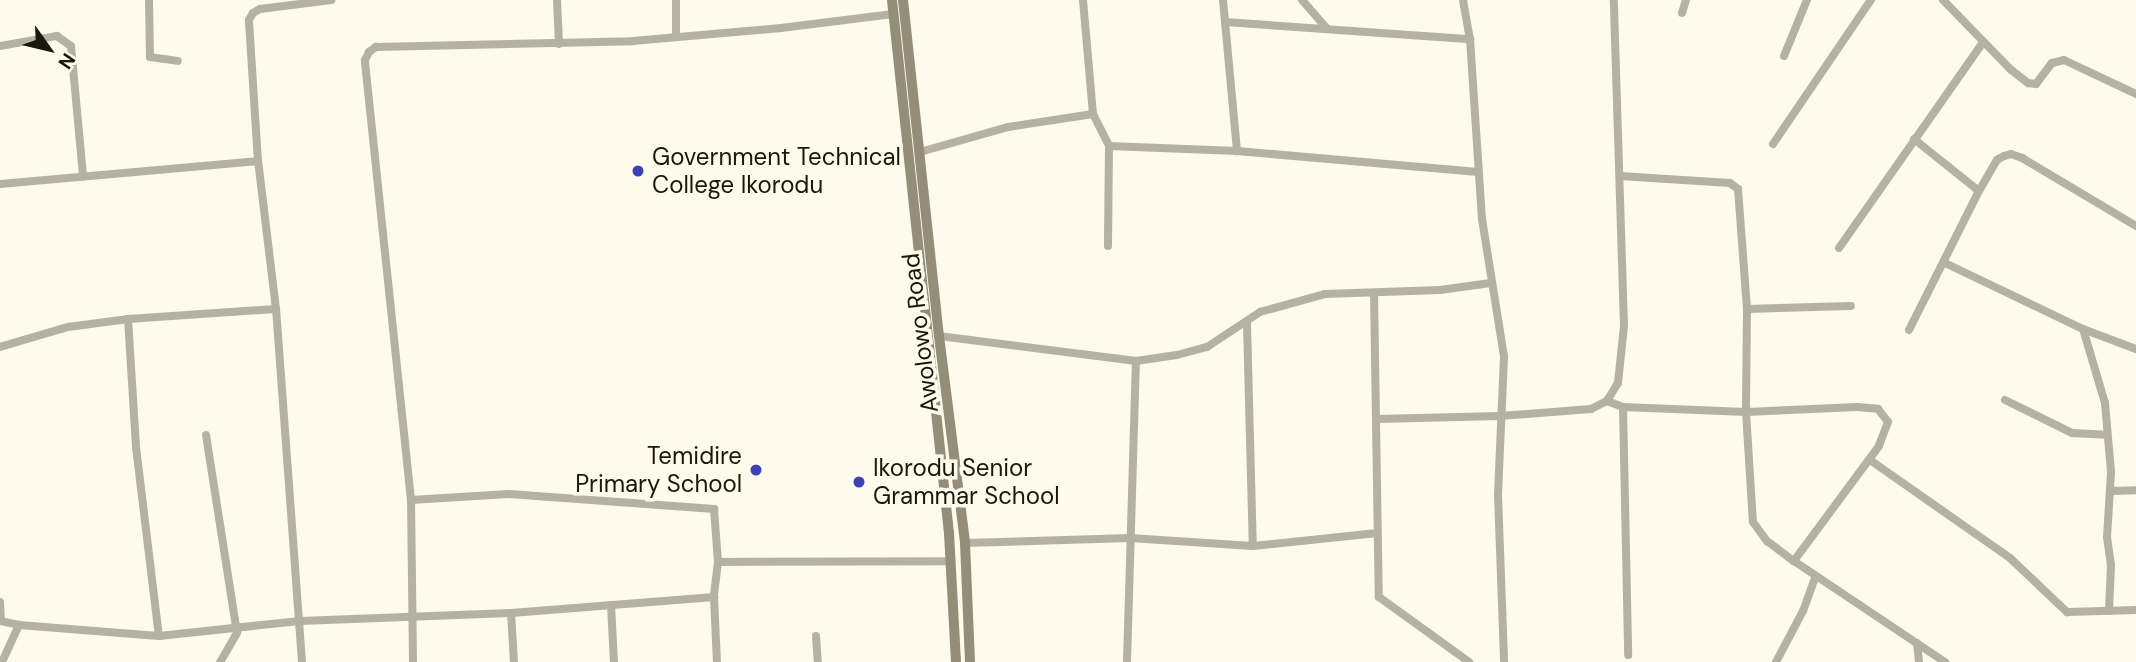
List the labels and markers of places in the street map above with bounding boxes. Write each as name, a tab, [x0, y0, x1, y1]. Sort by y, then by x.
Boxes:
place label: Government Technical College Ikorodu	[652, 143, 901, 199]
marker: Government Technical College Ikorodu	[630, 163, 646, 179]
place label: Temidire Primary School	[575, 442, 742, 498]
place label: Ikorodu Senior Grammar School	[873, 454, 1059, 510]
marker: Temidire Primary School	[748, 462, 764, 478]
marker: Ikorodu Senior Grammar School	[851, 474, 867, 490]

